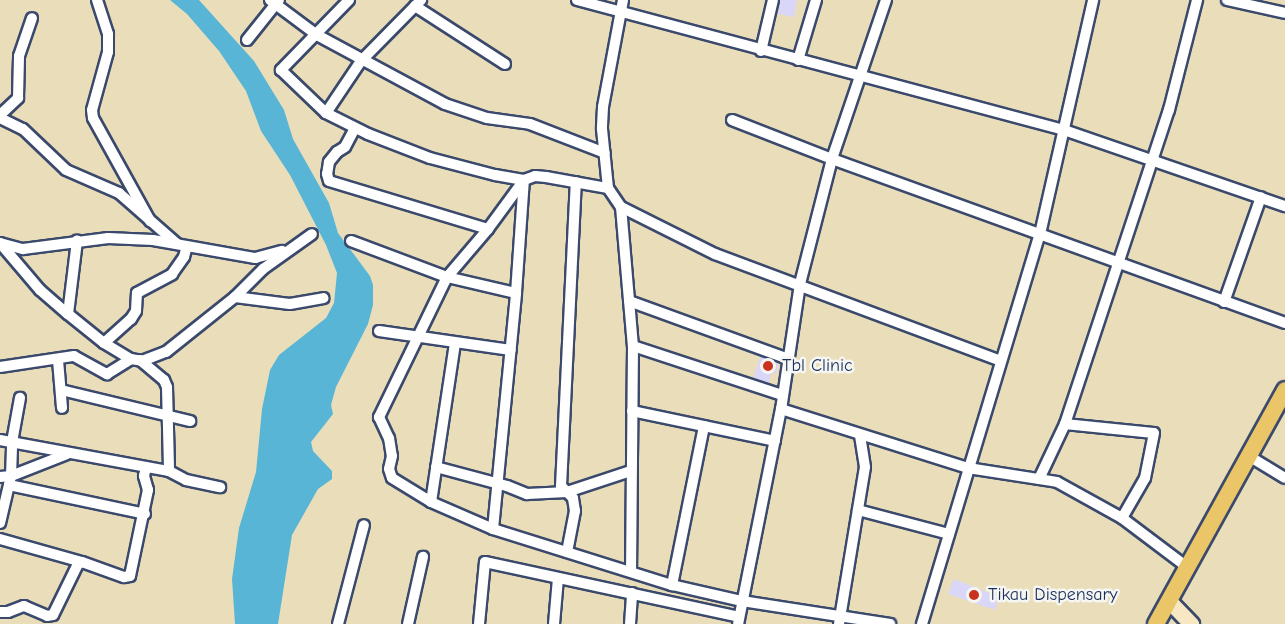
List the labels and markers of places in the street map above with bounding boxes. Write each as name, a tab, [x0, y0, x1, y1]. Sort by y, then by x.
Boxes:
place label: Tbl Clinic	[782, 355, 853, 377]
marker: Tbl Clinic	[759, 357, 777, 375]
place label: Tikau Dispensary	[988, 584, 1118, 606]
marker: Tikau Dispensary	[965, 586, 983, 604]

